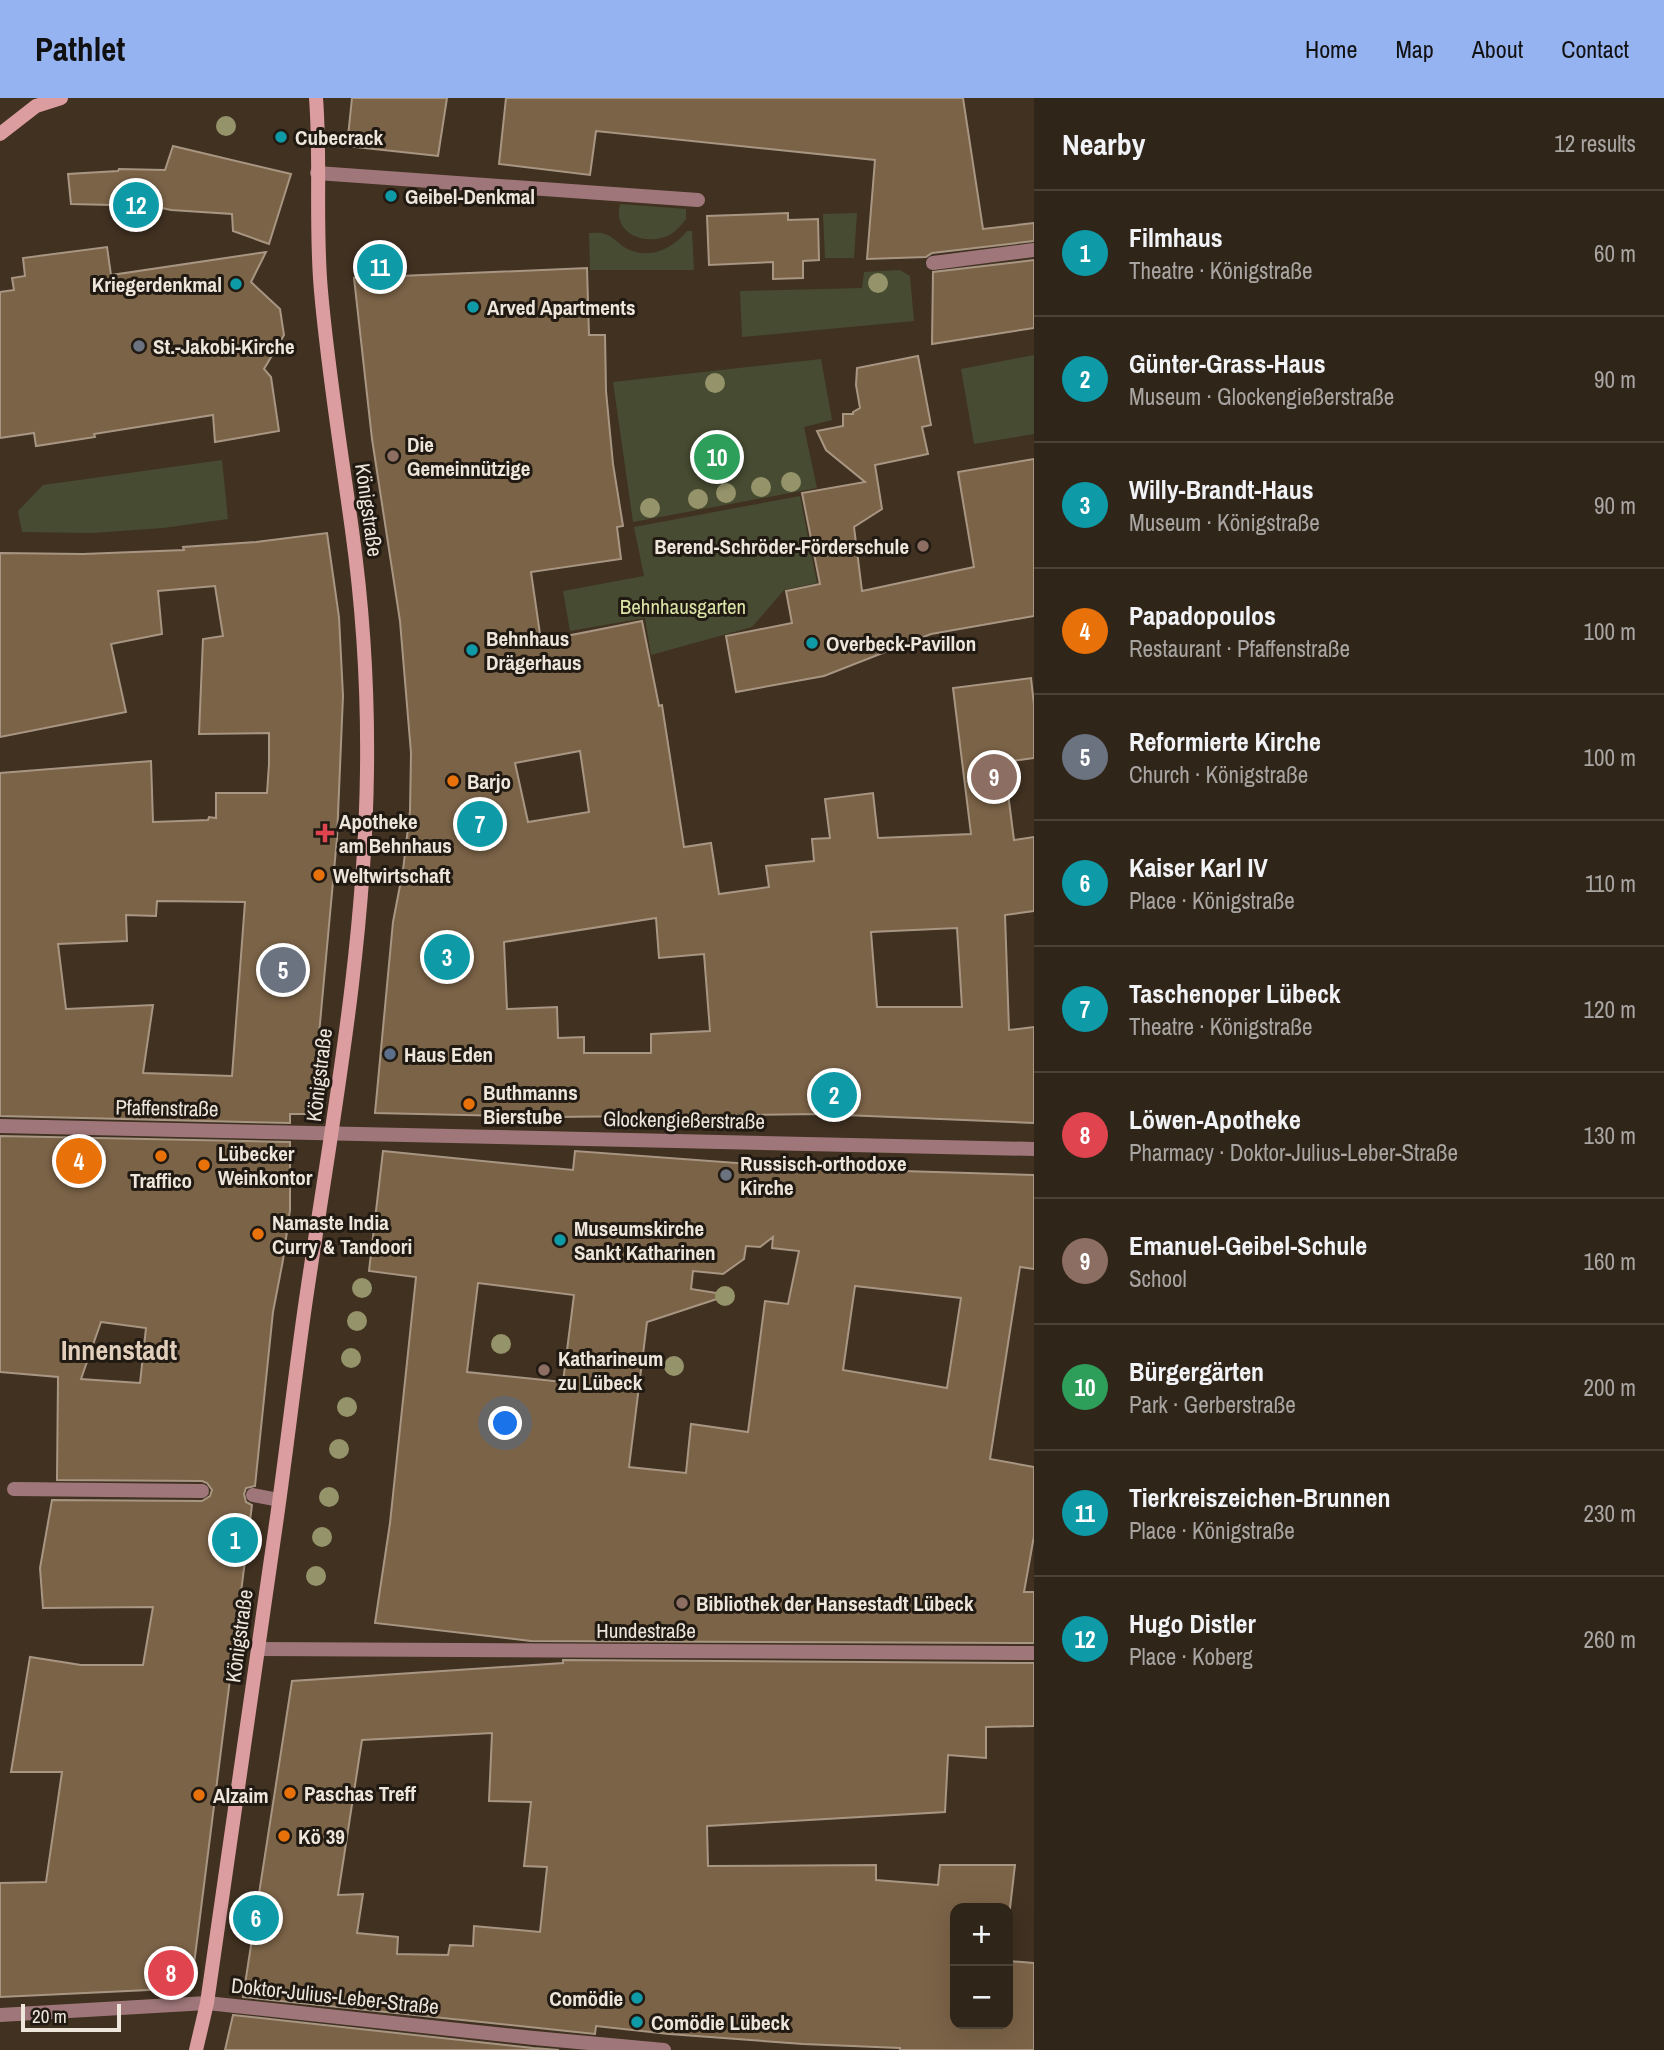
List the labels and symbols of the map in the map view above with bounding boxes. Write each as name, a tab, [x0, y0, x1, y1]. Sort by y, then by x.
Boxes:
place label: Cubecrack	[295, 123, 383, 152]
marker: Cubecrack	[273, 129, 289, 145]
pin: 12	[113, 179, 159, 231]
place label: Geibel-Denkmal	[405, 182, 535, 211]
marker: Geibel-Denkmal	[383, 188, 399, 204]
pin: 11	[357, 241, 403, 293]
place label: Kriegerdenkmal	[92, 270, 222, 299]
marker: Kriegerdenkmal	[228, 276, 244, 292]
place label: Arved Apartments	[487, 293, 636, 322]
marker: Arved Apartments	[465, 299, 481, 315]
place label: St.-Jakobi-Kirche	[153, 332, 295, 361]
marker: St.-Jakobi-Kirche	[131, 338, 147, 354]
place label: Die Gemeinnützige	[407, 430, 530, 483]
pin: 10	[694, 431, 740, 483]
marker: Die Gemeinnützige	[385, 448, 401, 464]
street label: Königstraße	[348, 462, 390, 558]
place label: Berend-Schröder-Förderschule	[654, 532, 909, 561]
marker: Berend-Schröder-Förderschule	[915, 538, 931, 554]
park label: Behnhausgarten	[620, 592, 746, 621]
place label: Behnhaus Drägerhaus	[486, 624, 582, 677]
place label: Overbeck-Pavillon	[826, 629, 976, 658]
marker: Overbeck-Pavillon	[804, 635, 820, 651]
marker: Behnhaus Drägerhaus	[464, 642, 480, 658]
pin: 9	[971, 751, 1017, 803]
place label: Barjo	[467, 767, 511, 796]
marker: Barjo	[445, 773, 461, 789]
pin: 7	[457, 798, 503, 850]
place label: Apotheke am Behnhaus	[339, 807, 452, 860]
marker: Apotheke am Behnhaus	[317, 825, 333, 841]
place label: Weltwirtschaft	[333, 861, 451, 890]
marker: Weltwirtschaft	[311, 867, 327, 883]
pin: 3	[424, 931, 470, 983]
pin: 5	[260, 944, 306, 996]
street label: Königstraße	[299, 1027, 339, 1123]
place label: Haus Eden	[404, 1040, 493, 1069]
marker: Haus Eden	[382, 1046, 398, 1062]
pin: 2	[811, 1069, 857, 1121]
place label: Buthmanns Bierstube	[483, 1078, 578, 1131]
street label: Pfaffenstraße	[115, 1093, 219, 1123]
marker: Buthmanns Bierstube	[461, 1096, 477, 1112]
street label: Glockengießerstraße	[603, 1104, 765, 1136]
pin: 4	[56, 1135, 102, 1187]
place label: Lübecker Weinkontor	[218, 1139, 313, 1192]
marker: Traffico	[153, 1148, 169, 1164]
place label: Russisch-orthodoxe Kirche	[740, 1149, 907, 1202]
marker: Lübecker Weinkontor	[196, 1157, 212, 1173]
place label: Traffico	[130, 1166, 192, 1195]
marker: Russisch-orthodoxe Kirche	[718, 1167, 734, 1183]
place label: Namaste India Curry & Tandoori	[272, 1208, 412, 1261]
place label: Museumskirche Sankt Katharinen	[574, 1214, 716, 1267]
marker: Namaste India Curry & Tandoori	[250, 1226, 266, 1242]
marker: Museumskirche Sankt Katharinen	[552, 1232, 568, 1248]
district label: Innenstadt	[61, 1331, 177, 1369]
place label: Katharineum zu Lübeck	[558, 1344, 663, 1397]
marker: Katharineum zu Lübeck	[536, 1362, 552, 1378]
your location	[488, 1406, 522, 1440]
pin: 1	[212, 1514, 258, 1566]
street label: Königstraße	[218, 1588, 260, 1684]
place label: Bibliothek der Hansestadt Lübeck	[696, 1589, 974, 1618]
marker: Bibliothek der Hansestadt Lübeck	[674, 1595, 690, 1611]
street label: Hundestraße	[596, 1616, 696, 1645]
place label: Paschas Treff	[304, 1779, 417, 1808]
place label: Alzaim	[213, 1781, 269, 1810]
marker: Paschas Treff	[282, 1785, 298, 1801]
marker: Alzaim	[191, 1787, 207, 1803]
place label: Kö 39	[298, 1822, 345, 1851]
marker: Kö 39	[276, 1828, 292, 1844]
pin: 6	[233, 1892, 279, 1944]
pin: 8	[148, 1947, 194, 1999]
street label: Doktor-Julius-Leber-Straße	[230, 1971, 440, 2021]
place label: Comödie	[549, 1984, 623, 2013]
marker: Comödie	[629, 1990, 645, 2006]
scale bar	[21, 2001, 121, 2033]
place label: Comödie Lübeck	[651, 2008, 790, 2037]
marker: Comödie Lübeck	[629, 2014, 645, 2030]

